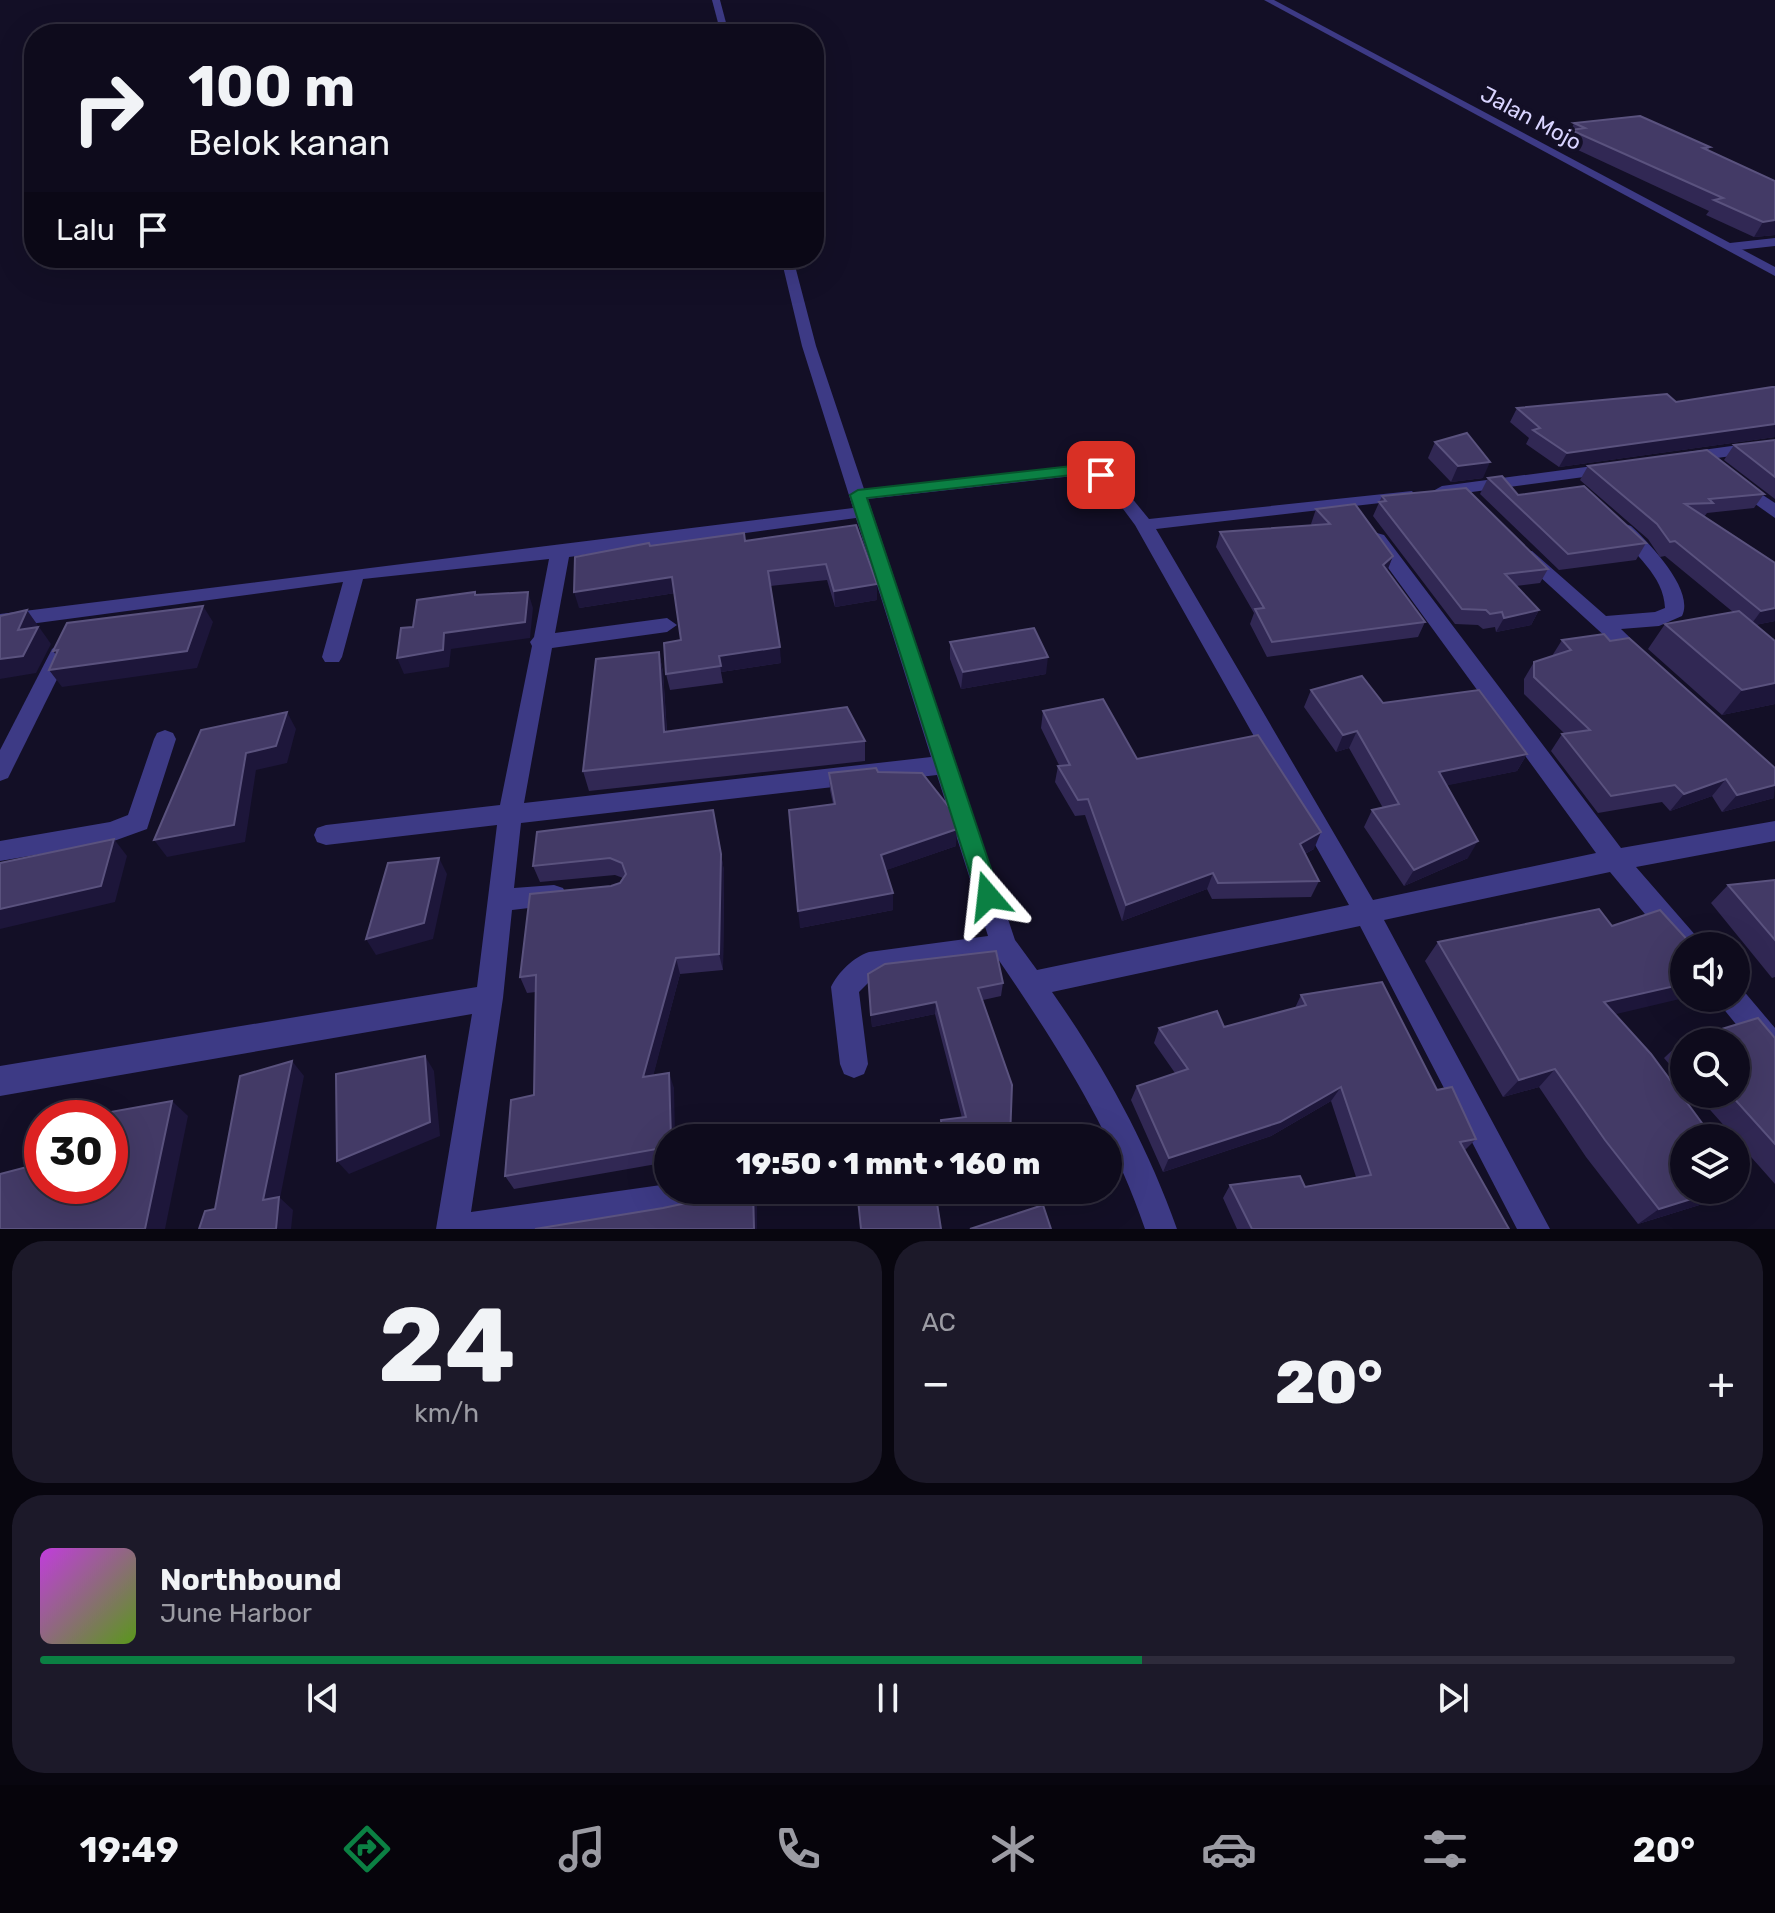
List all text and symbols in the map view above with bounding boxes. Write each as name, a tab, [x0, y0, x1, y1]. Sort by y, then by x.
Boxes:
text: 100 m	[188, 54, 355, 120]
icon: right	[56, 56, 160, 160]
street label: Jalan Mojo	[1476, 80, 1586, 156]
text: Belok kanan	[188, 121, 390, 164]
icon: arrive	[131, 208, 175, 252]
text: Lalu	[56, 212, 115, 248]
pin	[1067, 441, 1135, 509]
icon: arrive	[1079, 453, 1123, 497]
position arrow	[946, 854, 1030, 938]
map controls	[1670, 932, 1750, 1204]
button: sound	[1670, 932, 1750, 1012]
button: search	[1670, 1028, 1750, 1108]
speed limit sign: 30	[24, 1100, 128, 1204]
button: layers	[1670, 1124, 1750, 1204]
text: 19:50 · 1 mnt · 160 m	[736, 1146, 1040, 1182]
text: 24	[378, 1284, 516, 1407]
text: AC	[922, 1307, 956, 1338]
text: 20°	[1275, 1347, 1383, 1418]
text: −	[922, 1357, 950, 1409]
text: +	[1708, 1357, 1735, 1409]
text: km/h	[414, 1398, 479, 1429]
text: Northbound	[160, 1562, 342, 1598]
text: June Harbor	[160, 1598, 312, 1629]
icon: previous	[301, 1676, 345, 1720]
icon: pause	[866, 1676, 910, 1720]
icon: next	[1431, 1676, 1475, 1720]
icon: directions	[339, 1821, 395, 1877]
icon: music	[554, 1821, 610, 1877]
icon: phone	[770, 1821, 826, 1877]
icon: climate	[985, 1821, 1041, 1877]
icon: car	[1201, 1821, 1257, 1877]
icon: filters	[1417, 1821, 1473, 1877]
text: 19:49	[80, 1828, 179, 1871]
text: 20°	[1632, 1828, 1695, 1871]

